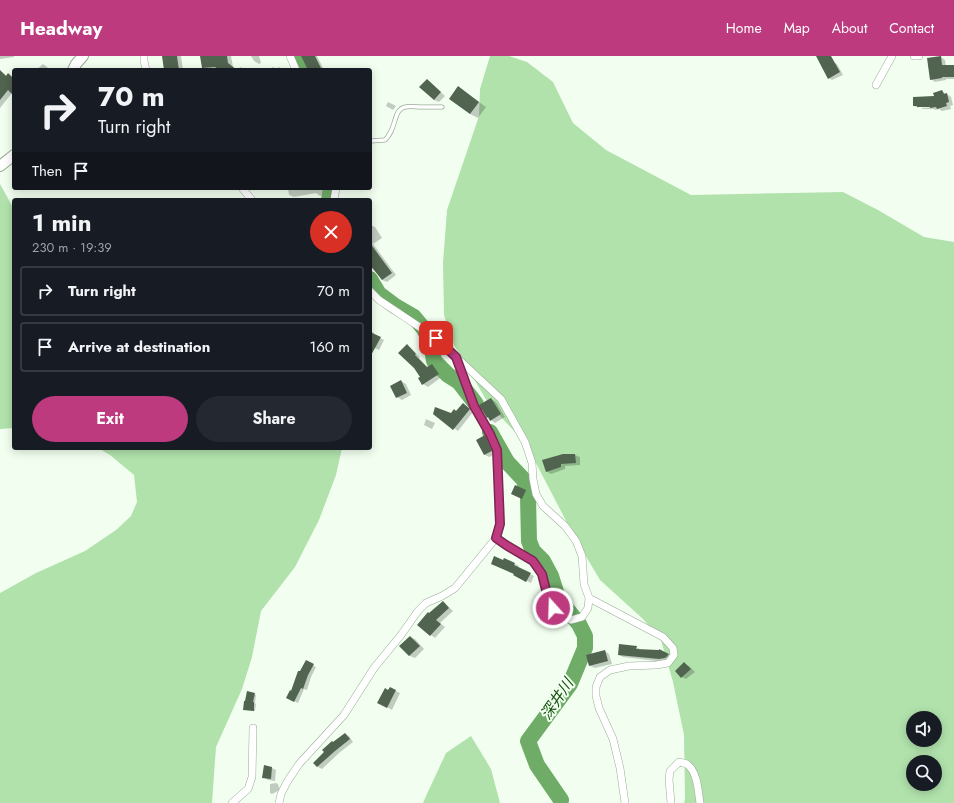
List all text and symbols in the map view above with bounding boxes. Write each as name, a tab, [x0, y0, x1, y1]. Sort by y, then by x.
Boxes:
text: Headway	[20, 15, 102, 42]
text: Home	[726, 18, 762, 38]
text: Map	[784, 18, 810, 38]
text: About	[832, 18, 867, 38]
text: Contact	[889, 18, 934, 38]
text: 70 m	[98, 76, 165, 117]
icon: right	[32, 84, 84, 136]
text: Turn right	[98, 114, 170, 140]
text: Then	[32, 160, 62, 182]
icon: arrive	[70, 160, 92, 182]
text: 1 min	[32, 205, 92, 240]
button: close	[310, 211, 352, 253]
text: 230 m · 19:39	[32, 238, 112, 257]
icon: right	[34, 280, 56, 302]
text: Turn right	[68, 280, 136, 302]
text: 70 m	[317, 280, 350, 302]
pin	[419, 321, 453, 355]
icon: arrive	[425, 327, 447, 349]
icon: arrive	[34, 336, 56, 358]
text: Arrive at destination	[68, 336, 210, 358]
text: 160 m	[309, 336, 350, 358]
button: Exit	[32, 396, 188, 442]
button: Share	[196, 396, 352, 442]
position arrow	[532, 587, 574, 629]
water label: 深井川	[535, 673, 580, 724]
map controls	[906, 711, 942, 791]
button: sound	[906, 711, 942, 747]
button: search	[906, 755, 942, 791]

